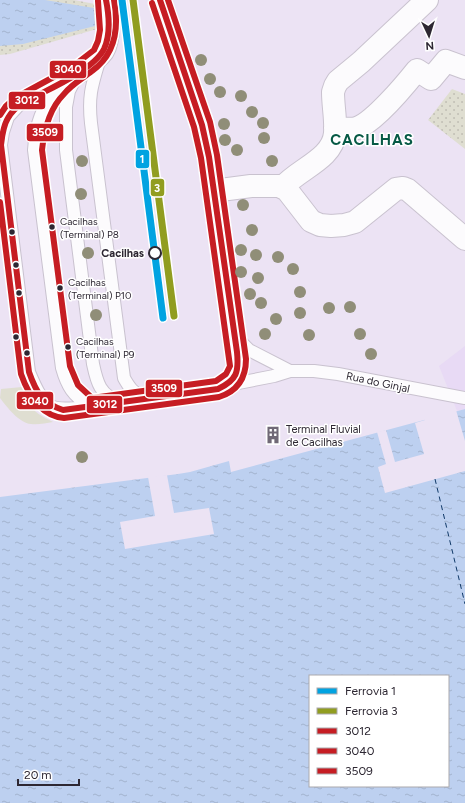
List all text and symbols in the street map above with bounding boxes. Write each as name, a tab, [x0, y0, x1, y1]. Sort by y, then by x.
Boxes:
north arrow	[409, 16, 449, 56]
text: N	[425, 39, 434, 52]
line badge: 3040	[49, 60, 87, 79]
text: 3040	[54, 63, 82, 76]
line badge: 3012	[8, 91, 46, 110]
text: 3012	[15, 94, 39, 107]
line badge: 3509	[26, 123, 64, 142]
text: 3509	[32, 126, 58, 139]
district label: CACILHAS	[330, 131, 414, 149]
line badge: 1	[135, 149, 150, 169]
text: 1	[140, 153, 144, 166]
line badge: 3	[150, 178, 165, 197]
text: 3	[154, 182, 160, 195]
place label: Cacilhas (Terminal) P8	[60, 215, 119, 241]
marker: Cacilhas (Terminal) P8	[47, 222, 57, 232]
unlabelled marker	[7, 227, 17, 237]
marker: Cacilhas	[148, 246, 162, 260]
place label: Cacilhas	[101, 247, 144, 260]
unlabelled marker	[11, 260, 21, 270]
place label: Cacilhas (Terminal) P10	[68, 276, 131, 302]
marker: Cacilhas (Terminal) P10	[55, 283, 65, 293]
unlabelled marker	[14, 288, 24, 298]
unlabelled marker	[11, 332, 21, 342]
place label: Cacilhas (Terminal) P9	[76, 335, 135, 361]
marker: Cacilhas (Terminal) P9	[63, 342, 73, 352]
unlabelled marker	[22, 348, 32, 358]
street label: Rua do Ginjal	[345, 369, 411, 396]
line badge: 3509	[145, 379, 183, 398]
text: 3509	[151, 382, 177, 395]
line badge: 3040	[16, 391, 54, 410]
text: 3040	[21, 395, 49, 408]
line badge: 3012	[86, 395, 123, 414]
text: 3012	[93, 398, 117, 411]
place label: Terminal Fluvial de Cacilhas	[286, 423, 361, 449]
building icon: Terminal Fluvial de Cacilhas	[263, 425, 283, 445]
legend	[309, 675, 449, 787]
text: Ferrovia 1	[345, 684, 396, 698]
text: Ferrovia 3	[345, 704, 398, 718]
text: 3012	[345, 724, 371, 738]
text: 3040	[345, 744, 375, 758]
scale bar	[18, 761, 79, 787]
text: 3509	[345, 764, 373, 778]
text: 20 m	[24, 768, 52, 782]

